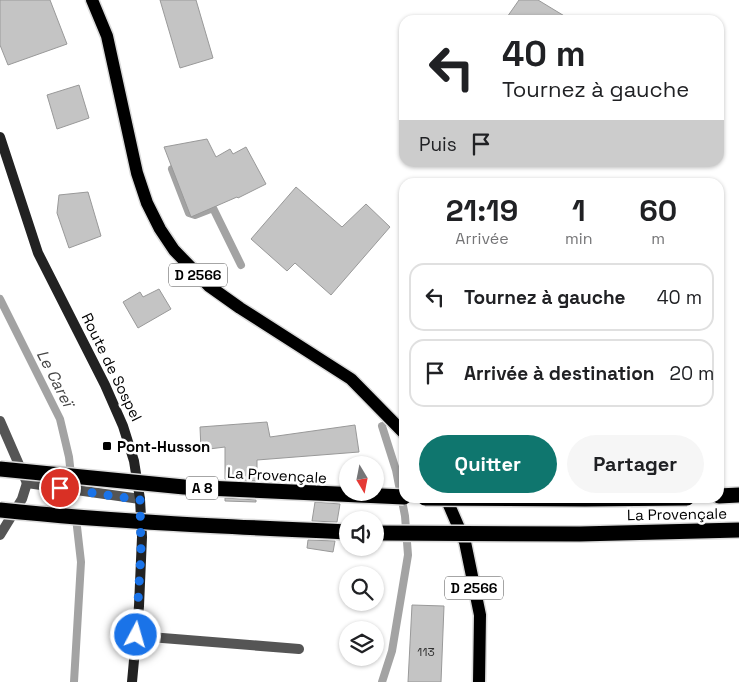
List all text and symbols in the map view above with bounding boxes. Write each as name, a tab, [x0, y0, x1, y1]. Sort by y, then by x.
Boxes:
text: 40 m	[502, 32, 586, 76]
icon: left	[419, 35, 484, 100]
text: Tournez à gauche	[502, 75, 689, 103]
icon: arrive	[467, 130, 495, 158]
text: Puis	[419, 132, 457, 157]
text: 21:19	[446, 191, 518, 230]
text: 1	[572, 191, 585, 230]
text: 60	[639, 191, 677, 230]
text: Arrivée	[455, 228, 509, 249]
text: min	[565, 228, 592, 249]
text: m	[651, 228, 665, 249]
road number: D 2566	[169, 264, 227, 286]
icon: left	[421, 283, 449, 311]
text: Tournez à gauche	[464, 285, 626, 310]
text: 40 m	[657, 285, 702, 310]
street label: Route de Sospel	[78, 310, 146, 424]
water label: Le Careï	[32, 346, 80, 414]
icon: arrive	[421, 359, 449, 387]
text: Arrivée à destination	[464, 361, 654, 386]
text: 20 m	[669, 361, 714, 386]
button: Quitter	[419, 435, 557, 493]
button: Partager	[567, 435, 704, 493]
place label: Pont-Husson	[117, 437, 210, 456]
marker: Pont-Husson	[101, 440, 113, 452]
north arrow	[339, 456, 384, 501]
map controls	[339, 456, 384, 666]
street label: La Provençale	[227, 463, 328, 487]
pin	[39, 467, 81, 509]
icon: arrive	[46, 474, 74, 502]
road number: A 8	[186, 476, 218, 499]
street label: La Provençale	[627, 504, 727, 524]
button: sound	[339, 511, 384, 556]
button: search	[339, 566, 384, 611]
road number: D 2566	[445, 576, 503, 600]
position arrow	[109, 608, 161, 660]
button: layers	[339, 621, 384, 666]
house number: 113	[417, 644, 435, 660]

